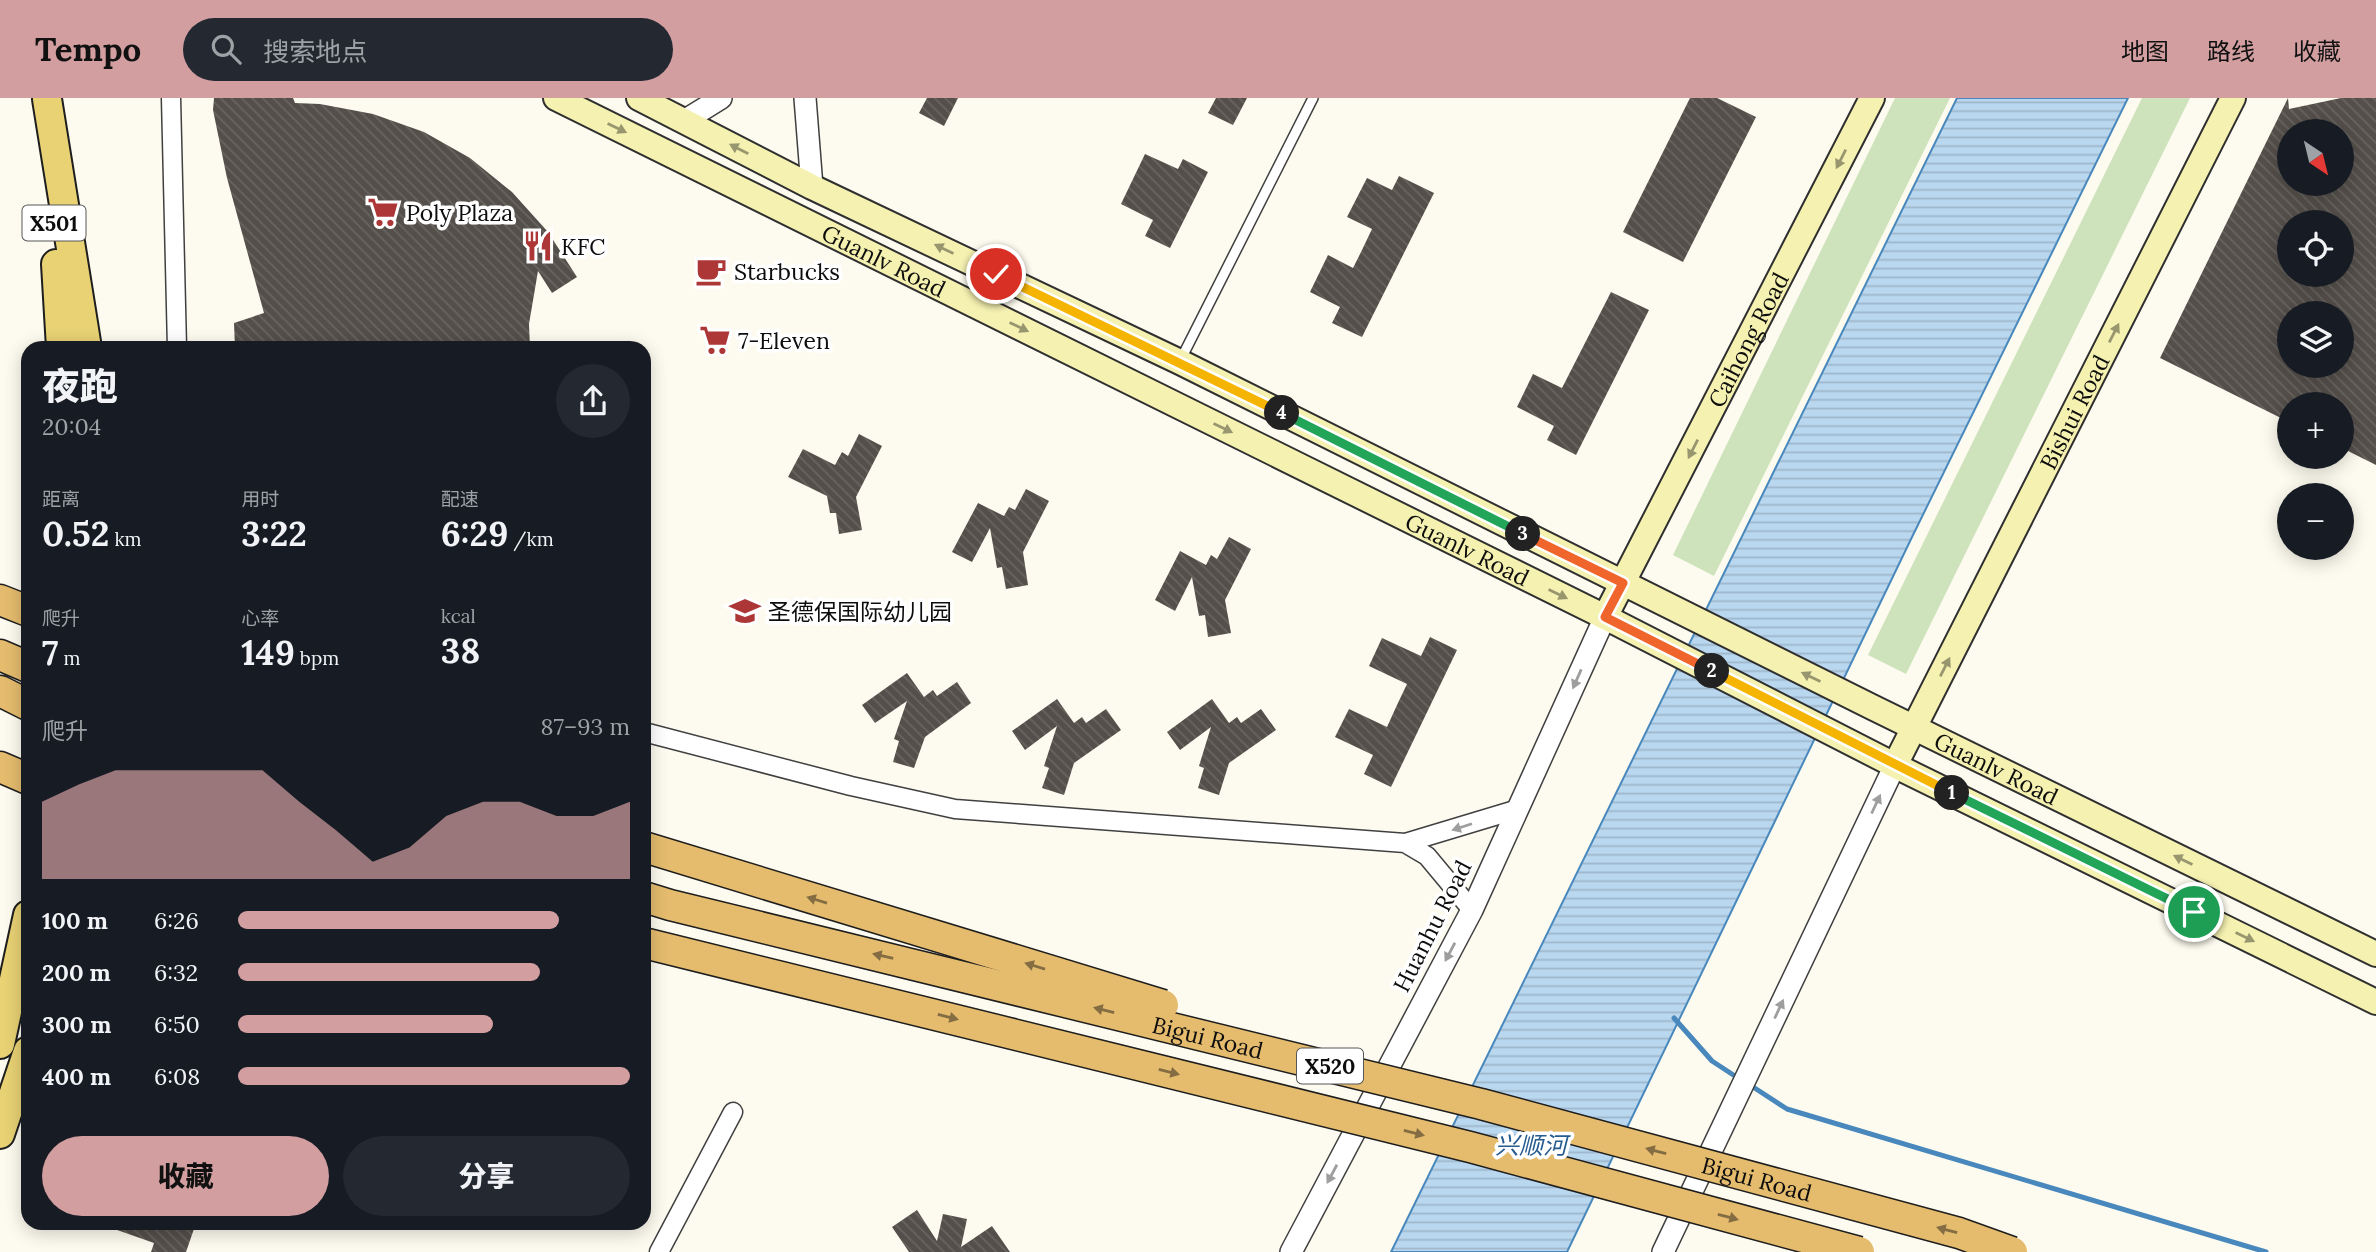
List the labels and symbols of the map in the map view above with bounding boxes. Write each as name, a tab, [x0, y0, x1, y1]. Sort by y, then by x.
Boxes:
north arrow	[2277, 119, 2354, 196]
one-way arrow	[607, 123, 627, 134]
one-way arrow	[729, 144, 749, 155]
one-way arrow	[1835, 149, 1846, 169]
supermarket icon: Poly Plaza	[366, 195, 400, 229]
place label: Poly Plaza	[406, 198, 513, 227]
road number: X501	[22, 206, 86, 240]
street label: Guanlv Road	[817, 218, 951, 303]
restaurant icon: KFC	[521, 229, 555, 263]
place label: KFC	[561, 232, 605, 261]
one-way arrow	[933, 244, 954, 255]
pin	[966, 244, 1026, 304]
cafe icon: Starbucks	[694, 254, 728, 288]
place label: Starbucks	[734, 257, 840, 286]
street label: Caihong Road	[1701, 267, 1795, 412]
one-way arrow	[1009, 321, 1029, 332]
supermarket icon: 7-Eleven	[698, 323, 732, 357]
one-way arrow	[2109, 323, 2120, 343]
place label: 7-Eleven	[738, 326, 830, 355]
street label: Bishui Road	[2033, 349, 2115, 474]
pin: 4	[1264, 396, 1300, 430]
one-way arrow	[1213, 422, 1233, 433]
one-way arrow	[1687, 439, 1699, 459]
street label: Guanlv Road	[1401, 506, 1534, 592]
pin: 3	[1506, 516, 1540, 551]
one-way arrow	[1548, 588, 1568, 599]
school or university icon: 圣德保国际幼儿园	[728, 594, 762, 628]
place label: 圣德保国际幼儿园	[768, 597, 952, 626]
pin: 2	[1694, 654, 1730, 688]
one-way arrow	[1939, 657, 1950, 677]
one-way arrow	[1571, 669, 1583, 689]
one-way arrow	[1801, 671, 1821, 682]
street label: Guanlv Road	[1930, 725, 2063, 811]
pin: 1	[1934, 776, 1969, 810]
one-way arrow	[1871, 794, 1882, 814]
one-way arrow	[1451, 822, 1472, 832]
one-way arrow	[2173, 854, 2193, 865]
street label: Huanhu Road	[1386, 855, 1478, 997]
pin	[2164, 882, 2224, 942]
one-way arrow	[806, 894, 827, 904]
one-way arrow	[2235, 932, 2255, 943]
one-way arrow	[1445, 942, 1457, 962]
one-way arrow	[872, 950, 894, 961]
one-way arrow	[1024, 961, 1045, 971]
one-way arrow	[1773, 999, 1784, 1019]
one-way arrow	[1093, 1004, 1115, 1015]
street label: Bigui Road	[1150, 1009, 1266, 1065]
one-way arrow	[937, 1012, 959, 1023]
road number: X520	[1297, 1048, 1363, 1084]
one-way arrow	[1158, 1067, 1180, 1078]
one-way arrow	[1403, 1128, 1425, 1139]
water label: 兴顺河	[1495, 1130, 1571, 1161]
one-way arrow	[1646, 1146, 1667, 1156]
street label: Bigui Road	[1699, 1150, 1815, 1207]
one-way arrow	[1327, 1165, 1339, 1185]
one-way arrow	[1718, 1212, 1739, 1222]
one-way arrow	[1936, 1224, 1958, 1235]

